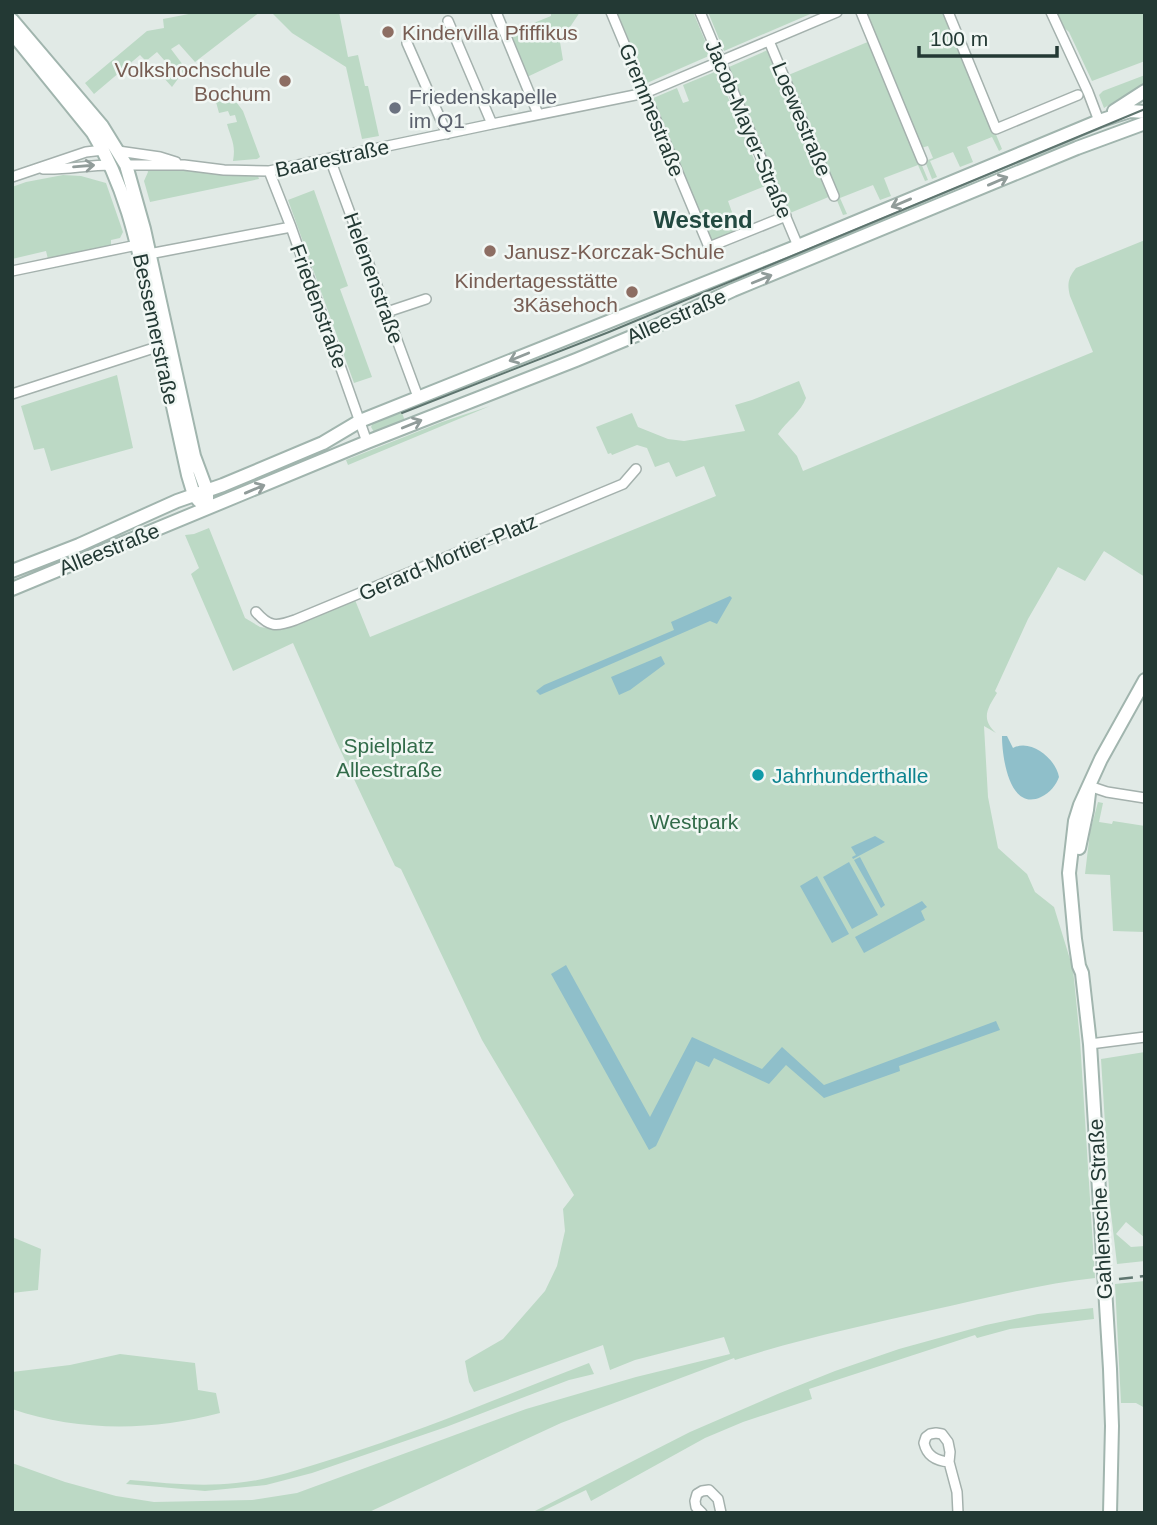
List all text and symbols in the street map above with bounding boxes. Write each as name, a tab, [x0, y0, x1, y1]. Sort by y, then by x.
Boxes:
scale bar	[919, 14, 1057, 58]
place label: Kindervilla Pfiffikus	[402, 21, 578, 44]
marker: Kindervilla Pfiffikus	[380, 24, 396, 40]
text: 100 m	[930, 27, 988, 50]
street label: Jacob-Mayer-Straße	[701, 36, 797, 222]
street label: Gremmestraße	[615, 40, 689, 180]
place label: Volkshochschule Bochum	[115, 58, 271, 105]
street label: Loewestraße	[768, 59, 836, 179]
marker: Volkshochschule Bochum	[277, 73, 293, 89]
place label: Friedenskapelle im Q1	[409, 85, 557, 132]
marker: Friedenskapelle im Q1	[387, 100, 403, 116]
street label: Baarestraße	[273, 135, 391, 181]
one-way arrow	[72, 159, 95, 172]
one-way arrow	[987, 174, 1008, 187]
one-way arrow	[891, 198, 912, 211]
district label: Westend	[653, 206, 753, 233]
street label: Helenenstraße	[340, 209, 408, 347]
place label: Janusz-Korczak-Schule	[504, 240, 725, 263]
street label: Friedenstraße	[286, 241, 352, 371]
marker: Janusz-Korczak-Schule	[482, 243, 498, 259]
street label: Bessemerstraße	[129, 251, 183, 407]
place label: Kindertagesstätte 3Käsehoch	[455, 269, 618, 316]
one-way arrow	[751, 271, 772, 284]
street label: Alleestraße	[623, 284, 729, 348]
marker: Kindertagesstätte 3Käsehoch	[624, 284, 640, 300]
one-way arrow	[509, 352, 531, 365]
one-way arrow	[400, 417, 422, 430]
one-way arrow	[244, 482, 265, 495]
street label: Gerard-Mortier-Platz	[355, 509, 541, 605]
street label: Alleestraße	[55, 518, 163, 580]
park label: Spielplatz Alleestraße	[336, 734, 442, 781]
place label: Jahrhunderthalle	[772, 764, 928, 787]
marker: Jahrhunderthalle	[750, 767, 766, 783]
park label: Westpark	[650, 810, 739, 833]
street label: Gahlensche Straße	[1084, 1118, 1116, 1300]

